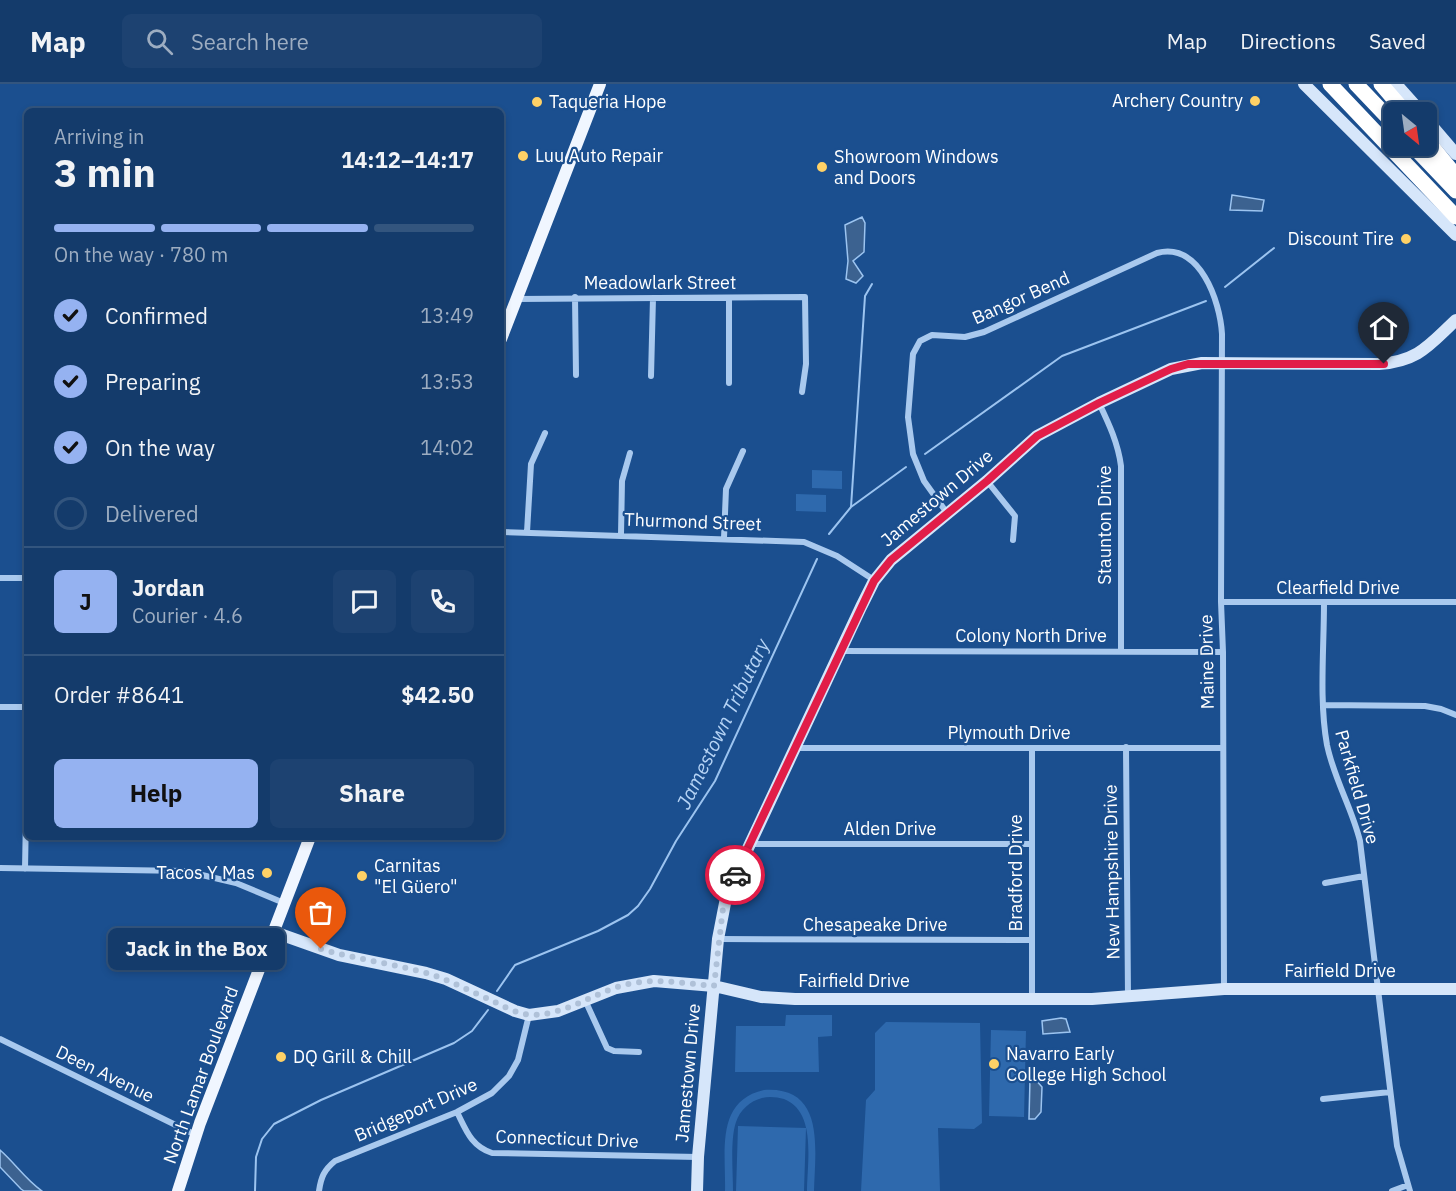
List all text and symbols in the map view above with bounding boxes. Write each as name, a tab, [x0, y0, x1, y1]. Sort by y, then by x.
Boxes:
search box	[122, 14, 542, 68]
text: Map	[30, 23, 86, 60]
icon: search	[143, 25, 176, 58]
text: Search here	[191, 27, 309, 56]
text: Map	[1167, 27, 1207, 55]
text: Directions	[1240, 27, 1336, 55]
text: Saved	[1369, 27, 1426, 55]
place label: Archery Country	[1112, 89, 1243, 112]
place label: Taqueria Hope	[549, 90, 666, 113]
marker: Archery Country	[1248, 94, 1262, 108]
marker: Taqueria Hope	[530, 95, 544, 109]
north arrow	[1383, 102, 1437, 156]
map controls	[1383, 102, 1437, 156]
text: Arriving in	[54, 123, 144, 150]
place label: Luu Auto Repair	[535, 144, 664, 167]
text: 14:12–14:17	[341, 145, 474, 174]
place label: Showroom Windows and Doors	[834, 145, 999, 189]
text: 3 min	[54, 147, 156, 198]
marker: Luu Auto Repair	[516, 149, 530, 163]
marker: Showroom Windows and Doors	[815, 160, 829, 174]
place label: Discount Tire	[1287, 227, 1394, 250]
marker: Discount Tire	[1399, 232, 1413, 246]
text: On the way · 780 m	[54, 241, 228, 268]
street label: Bangor Bend	[969, 266, 1073, 329]
street label: Meadowlark Street	[584, 271, 736, 294]
icon: check	[54, 299, 87, 332]
text: Confirmed	[105, 301, 208, 330]
text: 13:49	[420, 302, 474, 329]
pin	[1358, 302, 1409, 364]
icon: home	[1367, 311, 1400, 344]
icon: check	[54, 365, 87, 398]
text: Preparing	[105, 367, 200, 396]
text: 13:53	[420, 368, 474, 395]
icon: check	[54, 431, 87, 464]
text: On the way	[105, 433, 215, 462]
text: 14:02	[420, 434, 474, 461]
street label: Jamestown Drive	[876, 444, 998, 551]
street label: Staunton Drive	[1093, 465, 1116, 585]
text: Delivered	[105, 499, 199, 528]
street label: Thurmond Street	[624, 508, 762, 535]
button: chat	[333, 570, 396, 633]
button: phone	[411, 570, 474, 633]
text: Jordan	[132, 573, 205, 602]
street label: Clearfield Drive	[1276, 576, 1400, 599]
text: J	[79, 587, 92, 616]
text: Courier · 4.6	[132, 602, 243, 629]
street label: Maine Drive	[1194, 614, 1219, 710]
street label: Colony North Drive	[955, 624, 1107, 647]
water label: Jamestown Tributary	[670, 633, 776, 813]
text: Order #8641	[54, 680, 184, 709]
text: $42.50	[401, 680, 474, 709]
street label: Plymouth Drive	[947, 721, 1071, 744]
street label: Parkfield Drive	[1330, 727, 1385, 847]
button: Help	[54, 759, 258, 828]
button: Share	[270, 759, 474, 828]
street label: New Hampshire Drive	[1098, 784, 1125, 960]
street label: Bradford Drive	[1004, 814, 1027, 932]
street label: Alden Drive	[843, 817, 937, 840]
courier	[705, 845, 765, 905]
place label: Carnitas "El Güero"	[374, 854, 458, 898]
icon: car	[719, 859, 752, 892]
place label: Tacos Y Mas	[156, 861, 255, 884]
marker: Tacos Y Mas	[260, 866, 274, 880]
marker: Carnitas "El Güero"	[355, 869, 369, 883]
pin	[295, 887, 346, 949]
icon: bag	[304, 896, 337, 929]
street label: Chesapeake Drive	[803, 913, 947, 936]
callout: Jack in the Box	[108, 928, 285, 970]
text: Jack in the Box	[125, 935, 268, 962]
street label: Fairfield Drive	[1284, 959, 1396, 982]
street label: Fairfield Drive	[798, 969, 910, 992]
street label: North Lamar Boulevard	[158, 983, 243, 1167]
street label: Jamestown Drive	[670, 1002, 705, 1143]
street label: Deen Avenue	[52, 1040, 158, 1107]
place label: Navarro Early College High School	[1006, 1042, 1166, 1086]
place label: DQ Grill & Chill	[293, 1045, 412, 1068]
marker: DQ Grill & Chill	[274, 1050, 288, 1064]
marker: Navarro Early College High School	[987, 1057, 1001, 1071]
street label: Bridgeport Drive	[351, 1072, 481, 1147]
street label: Connecticut Drive	[495, 1125, 639, 1152]

